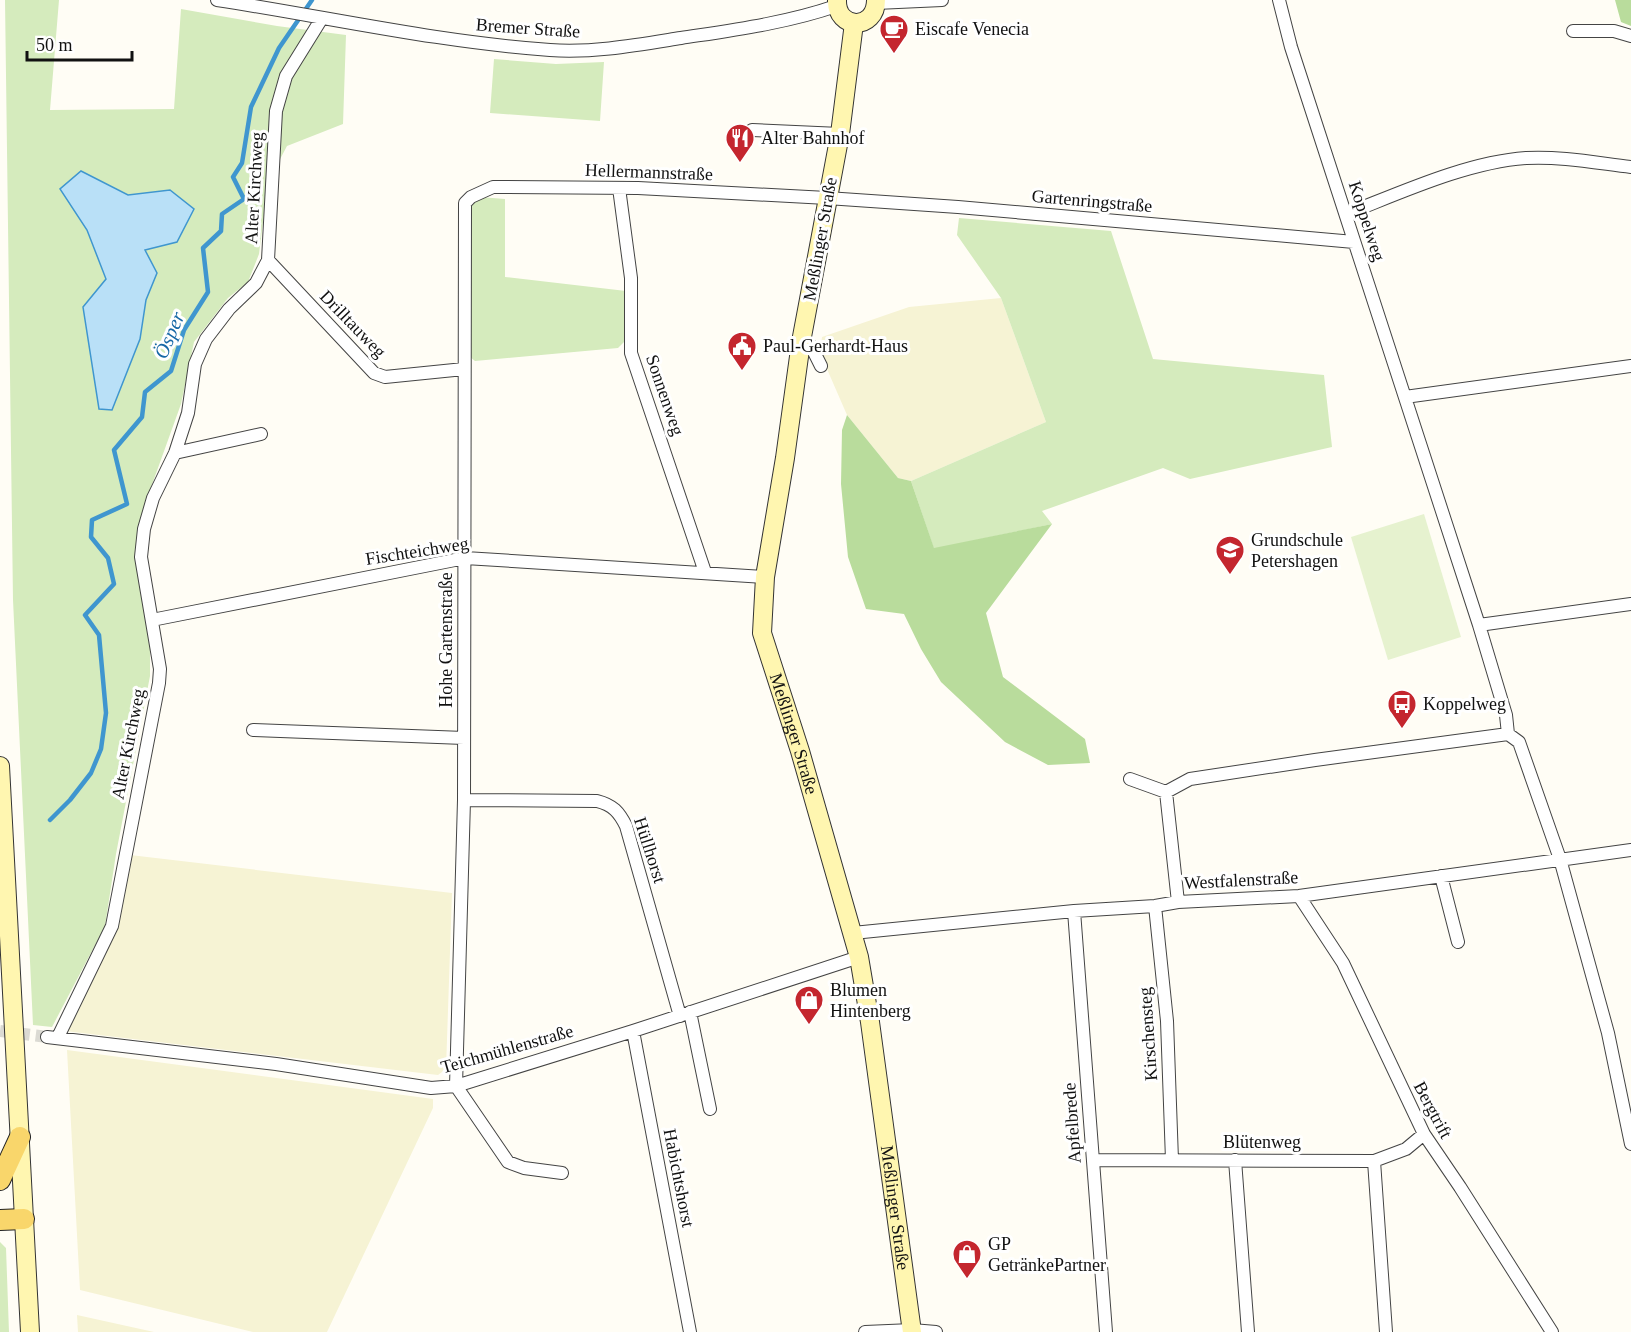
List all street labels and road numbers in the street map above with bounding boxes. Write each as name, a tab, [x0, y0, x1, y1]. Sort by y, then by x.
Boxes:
street label: Bremer Straße	[475, 14, 581, 42]
street label: Alter Kirchweg	[241, 131, 267, 245]
street label: Hellermannstraße	[585, 160, 713, 184]
street label: Meßlinger Straße	[799, 175, 841, 303]
street label: Koppelweg	[1345, 178, 1389, 264]
street label: Gartenringstraße	[1031, 186, 1153, 216]
street label: Drilltauweg	[316, 286, 390, 362]
street label: Sonnenweg	[642, 352, 688, 438]
street label: Fischteichweg	[364, 533, 470, 569]
street label: Hohe Gartenstraße	[436, 572, 456, 708]
street label: Meßlinger Straße	[766, 671, 822, 797]
street label: Alter Kirchweg	[107, 687, 149, 801]
street label: Hüllhorst	[630, 815, 670, 885]
street label: Westfalenstraße	[1183, 867, 1299, 893]
street label: Kirschensteg	[1135, 986, 1161, 1082]
street label: Teichmühlenstraße	[439, 1021, 575, 1077]
street label: Bergtrift	[1410, 1078, 1456, 1142]
street label: Apfelbrede	[1059, 1082, 1085, 1164]
street label: Habichtshorst	[660, 1127, 698, 1229]
street label: Blütenweg	[1223, 1132, 1301, 1152]
street label: Meßlinger Straße	[877, 1144, 914, 1271]

